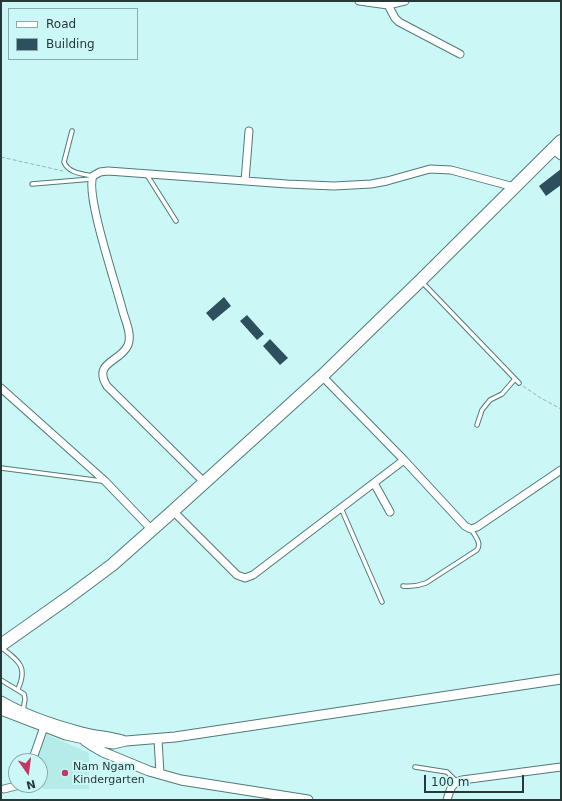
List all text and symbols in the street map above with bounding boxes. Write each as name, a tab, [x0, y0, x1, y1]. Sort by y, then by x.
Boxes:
legend	[8, 8, 138, 60]
text: Road	[46, 17, 76, 31]
text: Building	[46, 37, 95, 51]
north arrow	[8, 753, 48, 793]
place label: Nam Ngam Kindergarten	[73, 760, 145, 786]
scale bar	[426, 767, 526, 793]
marker: Nam Ngam Kindergarten	[60, 768, 70, 778]
text: 100 m	[431, 775, 469, 789]
text: N	[25, 777, 37, 792]

